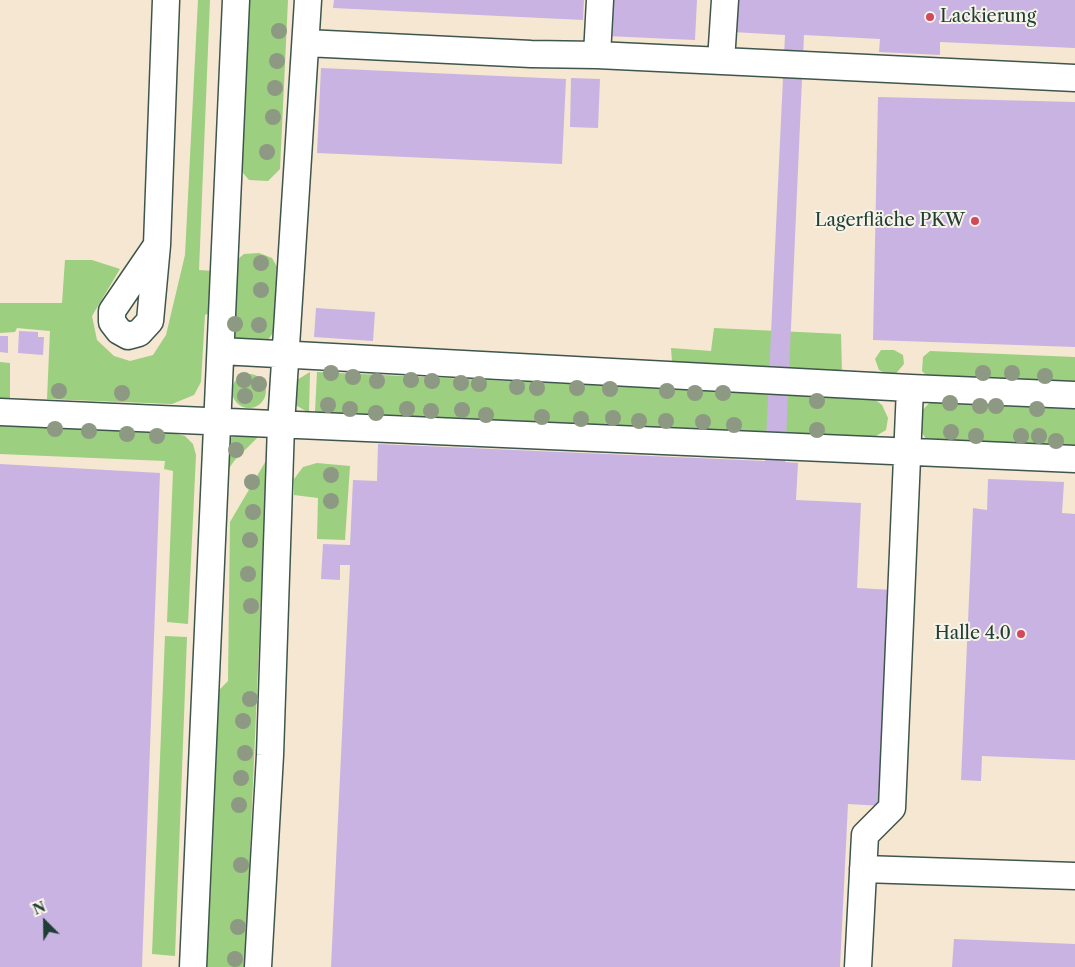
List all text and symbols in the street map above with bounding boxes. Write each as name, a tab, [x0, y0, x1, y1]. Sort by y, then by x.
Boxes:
place label: Lackierung	[940, 6, 1036, 28]
marker: Lackierung	[924, 11, 936, 23]
place label: Lagerfläche PKW	[815, 210, 965, 232]
marker: Lagerfläche PKW	[969, 215, 981, 227]
place label: Halle 4.0	[934, 623, 1011, 645]
marker: Halle 4.0	[1015, 628, 1027, 640]
north arrow	[20, 897, 70, 947]
text: N	[30, 898, 48, 919]

